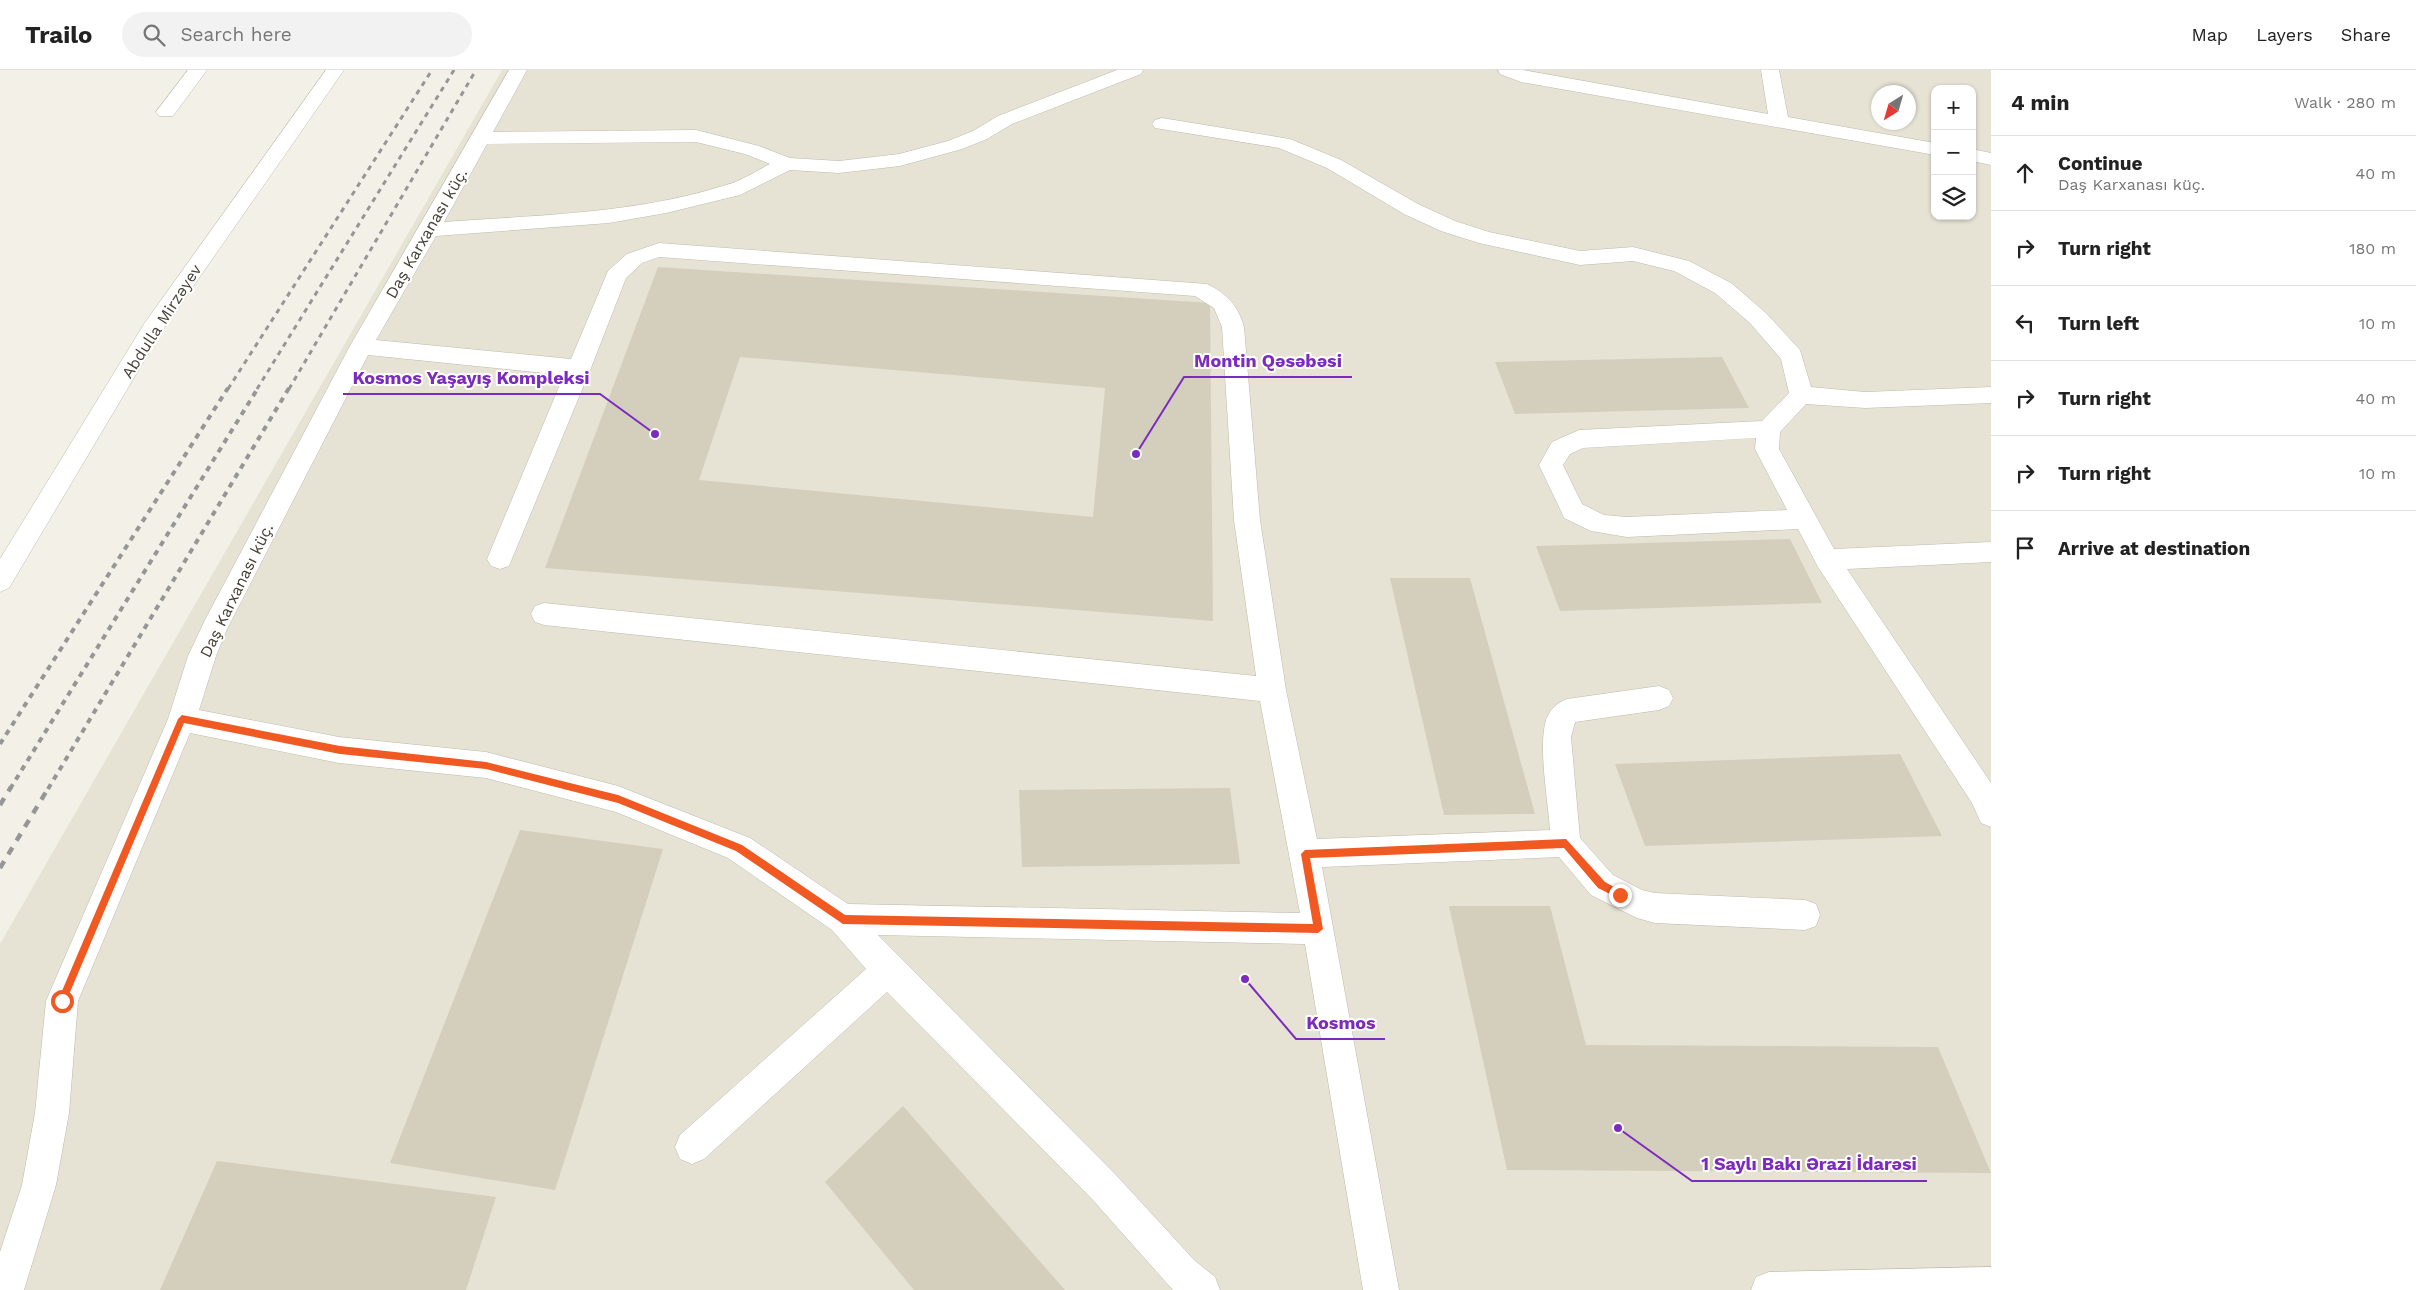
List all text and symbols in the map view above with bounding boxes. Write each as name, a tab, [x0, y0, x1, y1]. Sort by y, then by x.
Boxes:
search box	[122, 12, 472, 57]
text: Trailo	[25, 21, 92, 49]
icon: search	[140, 21, 168, 49]
text: Search here	[180, 23, 292, 46]
text: Map	[2191, 24, 2228, 45]
text: Layers	[2256, 24, 2313, 45]
text: Share	[2341, 24, 2391, 45]
north arrow	[1871, 85, 1916, 130]
map controls	[1931, 85, 1976, 220]
button: +	[1931, 85, 1976, 130]
text: 4 min	[2011, 90, 2069, 115]
text: Walk · 280 m	[2294, 93, 2396, 112]
button: −	[1931, 130, 1976, 175]
text: Continue	[2058, 152, 2142, 175]
icon: ahead	[2011, 159, 2039, 187]
text: 40 m	[2356, 164, 2396, 183]
street label: Daş Karxanası küç.	[381, 165, 471, 302]
button: layers	[1931, 175, 1976, 220]
text: Daş Karxanası küç.	[2058, 175, 2205, 194]
icon: right	[2011, 234, 2039, 262]
text: Turn right	[2058, 237, 2151, 260]
text: 180 m	[2349, 239, 2396, 258]
street label: Abdulla Mirzəyev	[118, 260, 206, 382]
icon: left	[2011, 309, 2039, 337]
text: Turn left	[2058, 312, 2139, 335]
text: 10 m	[2359, 314, 2396, 333]
callout: Montin Qəsəbəsi	[1184, 344, 1352, 377]
text: Montin Qəsəbəsi	[1194, 350, 1342, 371]
callout: Kosmos Yaşayış Kompleksi	[343, 361, 600, 394]
text: Kosmos Yaşayış Kompleksi	[352, 367, 590, 388]
icon: right	[2011, 384, 2039, 412]
text: Turn right	[2058, 387, 2151, 410]
text: 40 m	[2356, 389, 2396, 408]
icon: right	[2011, 459, 2039, 487]
text: Turn right	[2058, 462, 2151, 485]
text: 10 m	[2359, 464, 2396, 483]
street label: Daş Karxanası küç.	[196, 520, 277, 660]
icon: arrive	[2011, 534, 2039, 562]
text: Arrive at destination	[2058, 537, 2250, 560]
route end	[1609, 884, 1632, 907]
route start	[51, 990, 74, 1013]
callout: Kosmos	[1296, 1006, 1385, 1039]
text: Kosmos	[1306, 1012, 1376, 1033]
callout: 1 Saylı Bakı Ərazi İdarəsi	[1692, 1148, 1927, 1181]
text: 1 Saylı Bakı Ərazi İdarəsi	[1701, 1153, 1917, 1174]

